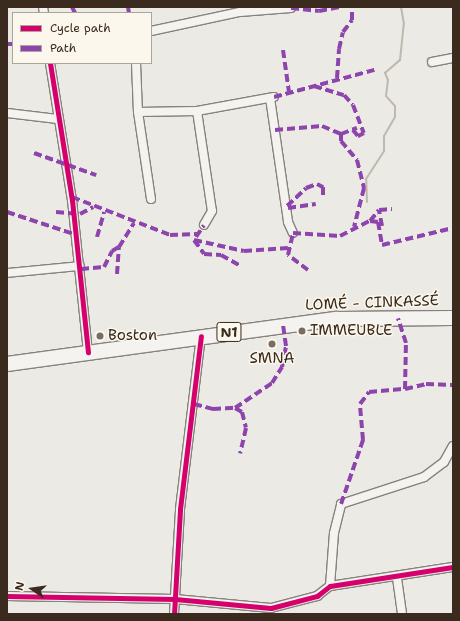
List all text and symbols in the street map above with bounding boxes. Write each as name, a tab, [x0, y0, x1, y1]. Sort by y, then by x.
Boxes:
legend	[12, 12, 152, 64]
text: Cycle path	[50, 20, 111, 36]
text: Path	[50, 40, 76, 56]
street label: LOMÉ - CINKASSÉ	[305, 292, 439, 314]
road number: N1	[216, 320, 242, 344]
place label: IMMEUBLE	[310, 322, 392, 340]
marker: IMMEUBLE	[297, 326, 307, 336]
place label: Boston	[108, 327, 157, 345]
marker: Boston	[95, 331, 105, 341]
marker: SMNA	[267, 339, 277, 349]
place label: SMNA	[250, 350, 294, 368]
north arrow	[12, 569, 52, 609]
text: N	[12, 580, 28, 592]

